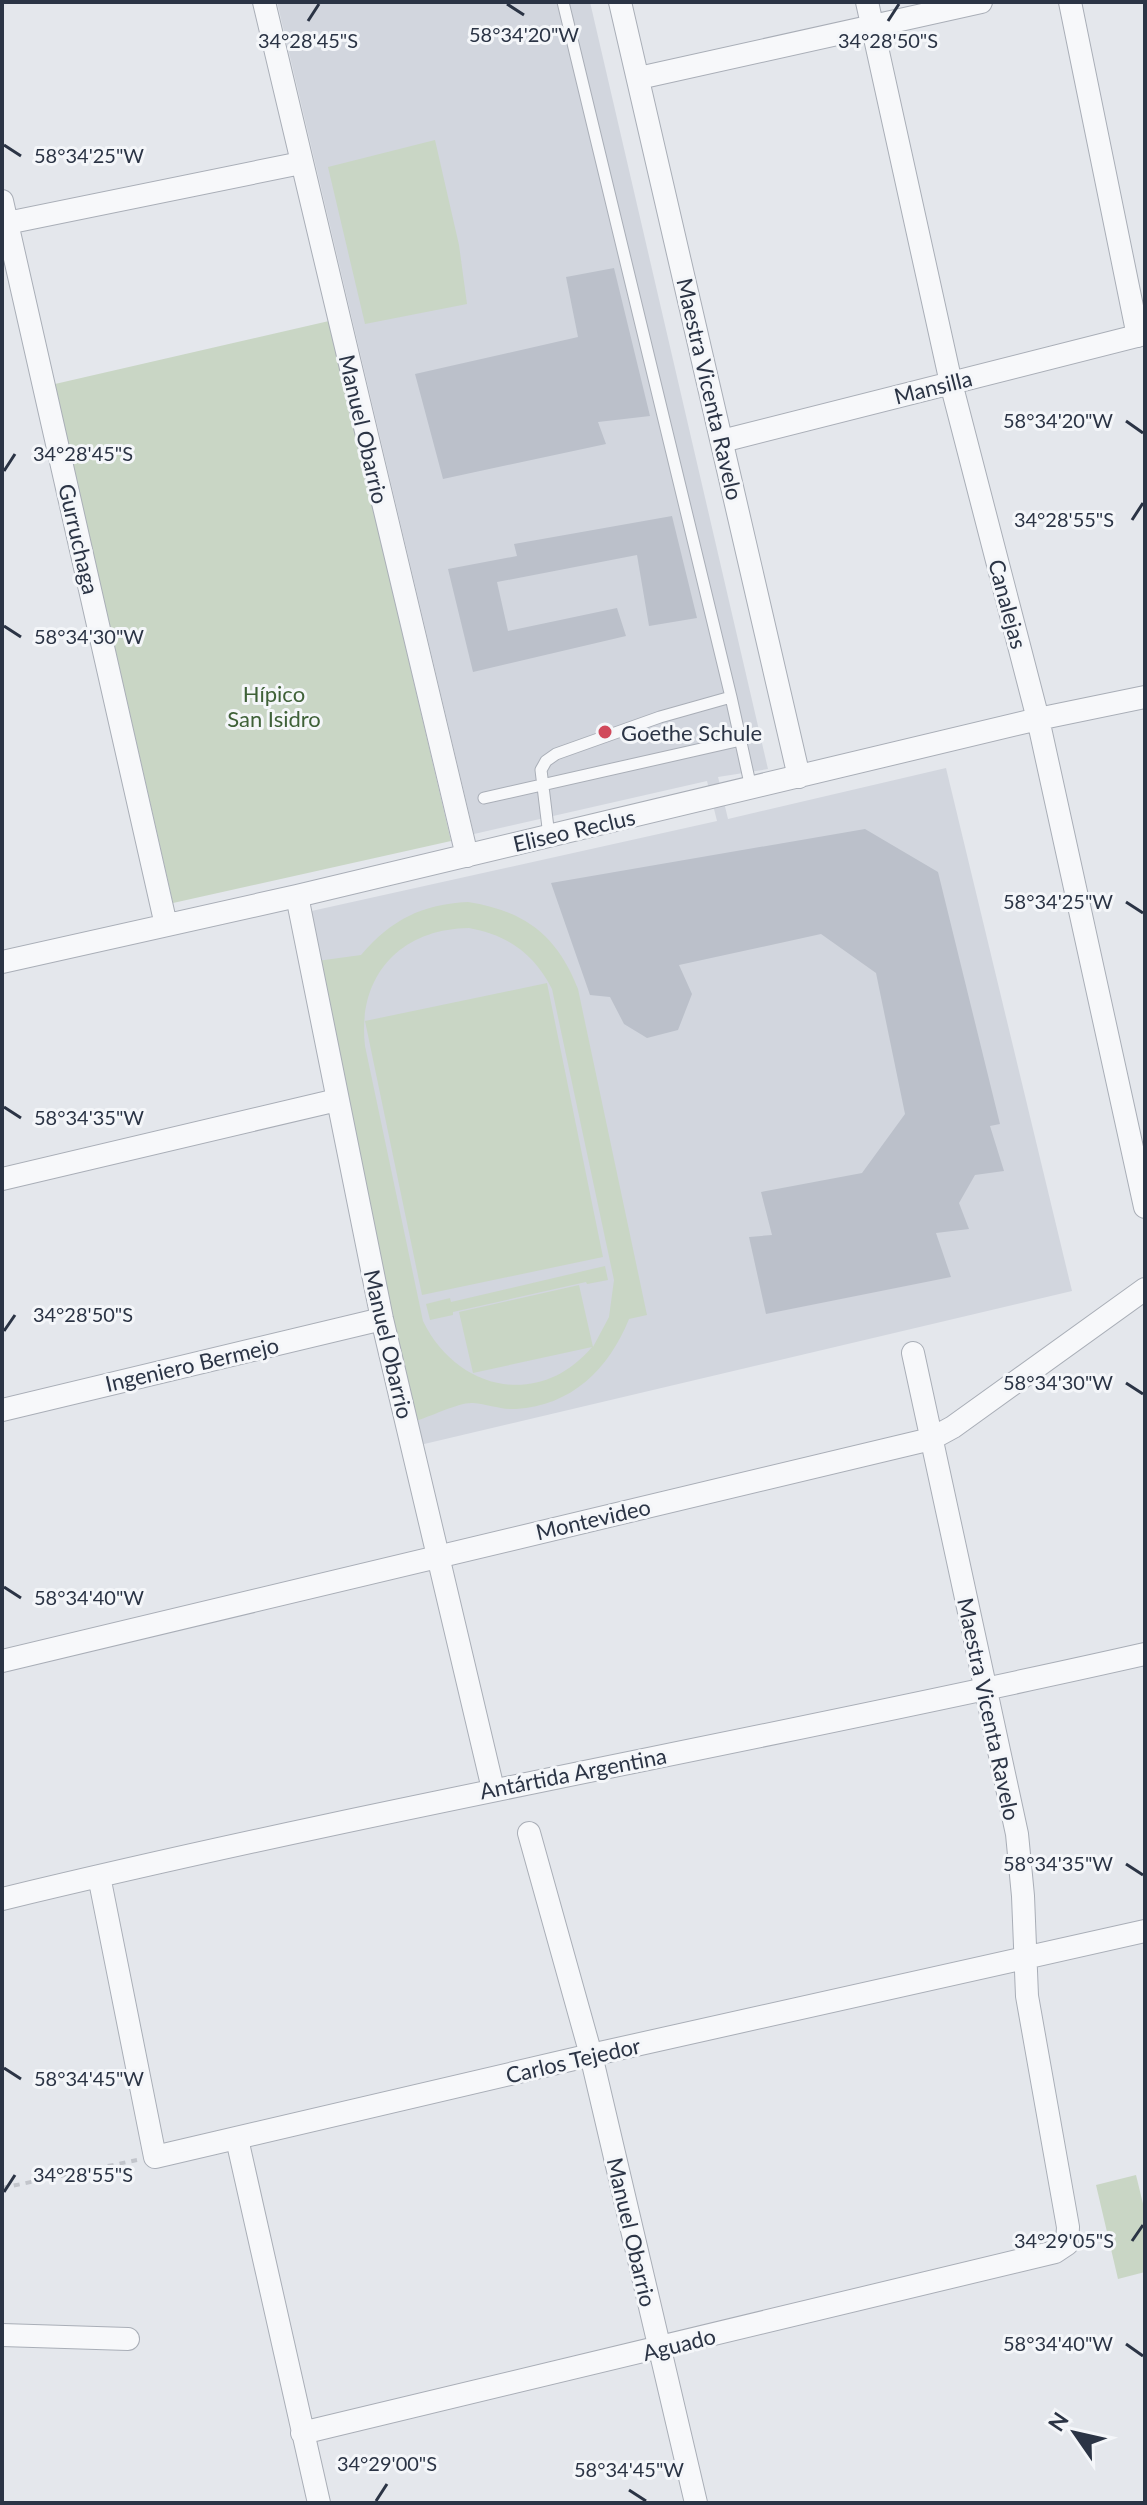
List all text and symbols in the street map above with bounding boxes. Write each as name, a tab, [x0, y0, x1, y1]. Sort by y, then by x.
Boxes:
text: 58°34'20"W	[469, 22, 579, 46]
text: 34°28'45"S	[258, 28, 358, 52]
text: 34°28'50"S	[838, 28, 938, 52]
text: 58°34'25"W	[34, 143, 144, 167]
street label: Maestra Vicenta Ravelo	[671, 275, 749, 503]
street label: Manuel Obarrio	[334, 352, 394, 506]
street label: Mansilla	[891, 364, 975, 410]
text: 58°34'20"W	[1003, 408, 1113, 432]
text: 34°28'45"S	[33, 441, 133, 465]
street label: Gurruchaga	[53, 481, 105, 597]
text: 34°28'55"S	[1014, 507, 1114, 531]
street label: Canalejas	[983, 556, 1033, 652]
text: 58°34'30"W	[34, 624, 144, 648]
park label: Hípico San Isidro	[227, 680, 321, 732]
place label: Goethe Schule	[621, 719, 762, 746]
marker: Goethe Schule	[596, 723, 614, 741]
street label: Eliseo Reclus	[510, 803, 638, 857]
text: 58°34'25"W	[1003, 889, 1113, 913]
text: 58°34'35"W	[34, 1105, 144, 1129]
street label: Manuel Obarrio	[359, 1267, 419, 1421]
text: 34°28'50"S	[33, 1302, 133, 1326]
street label: Ingeniero Bermejo	[103, 1331, 281, 1397]
text: 58°34'30"W	[1003, 1370, 1113, 1394]
street label: Montevideo	[533, 1493, 653, 1545]
text: 58°34'40"W	[34, 1585, 144, 1609]
street label: Maestra Vicenta Ravelo	[952, 1595, 1026, 1823]
street label: Antártida Argentina	[477, 1742, 669, 1804]
text: 58°34'35"W	[1003, 1851, 1113, 1875]
street label: Carlos Tejedor	[503, 2031, 643, 2089]
text: 58°34'45"W	[34, 2066, 144, 2090]
street label: Manuel Obarrio	[602, 2155, 662, 2309]
text: 34°28'55"S	[33, 2162, 133, 2186]
text: 34°29'05"S	[1014, 2228, 1114, 2252]
street label: Aguado	[640, 2322, 718, 2366]
text: 58°34'40"W	[1003, 2331, 1113, 2355]
north arrow	[1035, 2393, 1115, 2473]
text: N	[1042, 2407, 1074, 2436]
text: 34°29'00"S	[337, 2451, 437, 2475]
text: 58°34'45"W	[574, 2457, 684, 2481]

